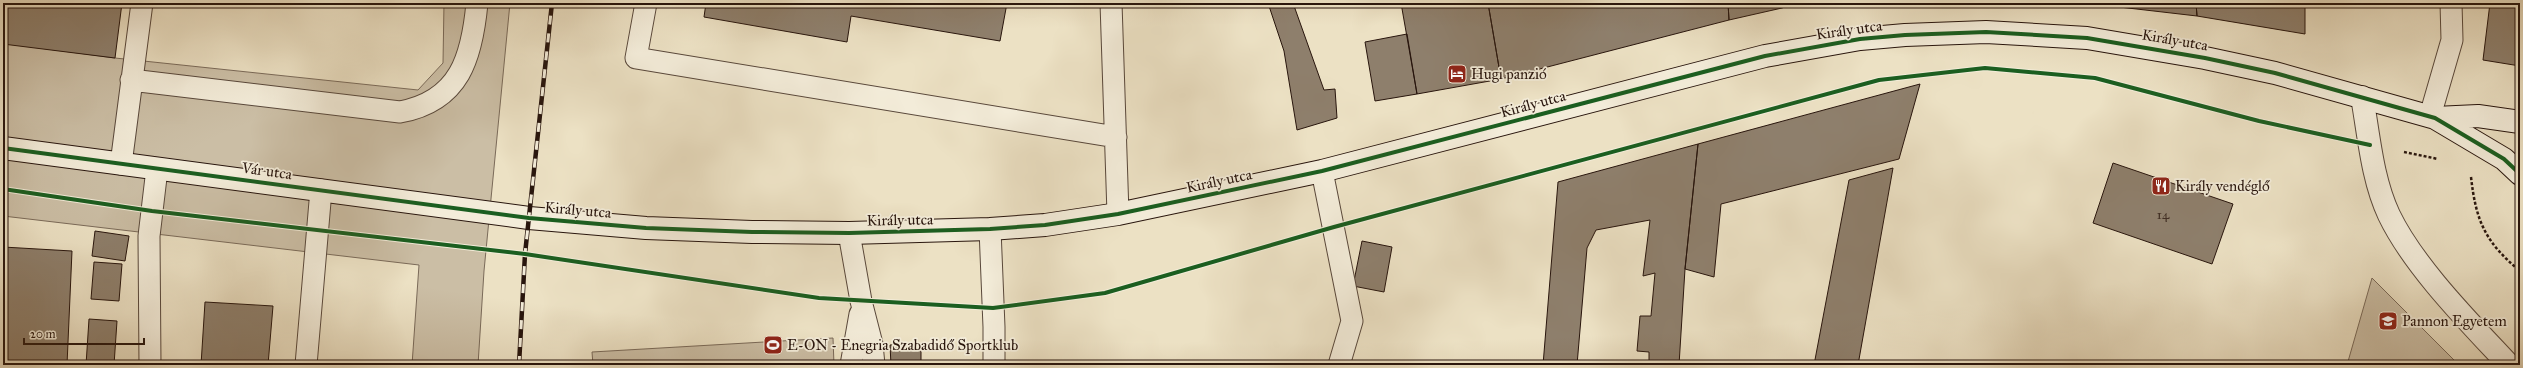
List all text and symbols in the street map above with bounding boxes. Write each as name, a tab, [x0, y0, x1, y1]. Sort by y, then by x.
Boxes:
street label: Király utca	[1815, 16, 1884, 44]
street label: Király utca	[2141, 25, 2210, 55]
hotel icon: Hugi panzió	[1446, 63, 1468, 85]
place label: Hugi panzió	[1471, 65, 1547, 83]
street label: Király utca	[1498, 86, 1568, 121]
street label: Vár utca	[240, 158, 294, 184]
street label: Király utca	[1184, 165, 1254, 197]
restaurant icon: Király vendéglő	[2150, 175, 2172, 197]
place label: Király vendéglő	[2175, 177, 2270, 195]
street label: Király utca	[544, 198, 613, 222]
house number: 14	[2157, 207, 2170, 223]
street label: Király utca	[866, 210, 934, 230]
school or university icon: Pannon Egyetem	[2377, 310, 2399, 332]
place label: Pannon Egyetem	[2402, 312, 2507, 330]
scale bar	[24, 320, 144, 346]
text: 20 m	[30, 327, 56, 341]
sports icon: E-ON - Enegria Szabadidő Sportklub	[762, 334, 784, 356]
place label: E-ON - Enegria Szabadidő Sportklub	[787, 336, 1018, 354]

